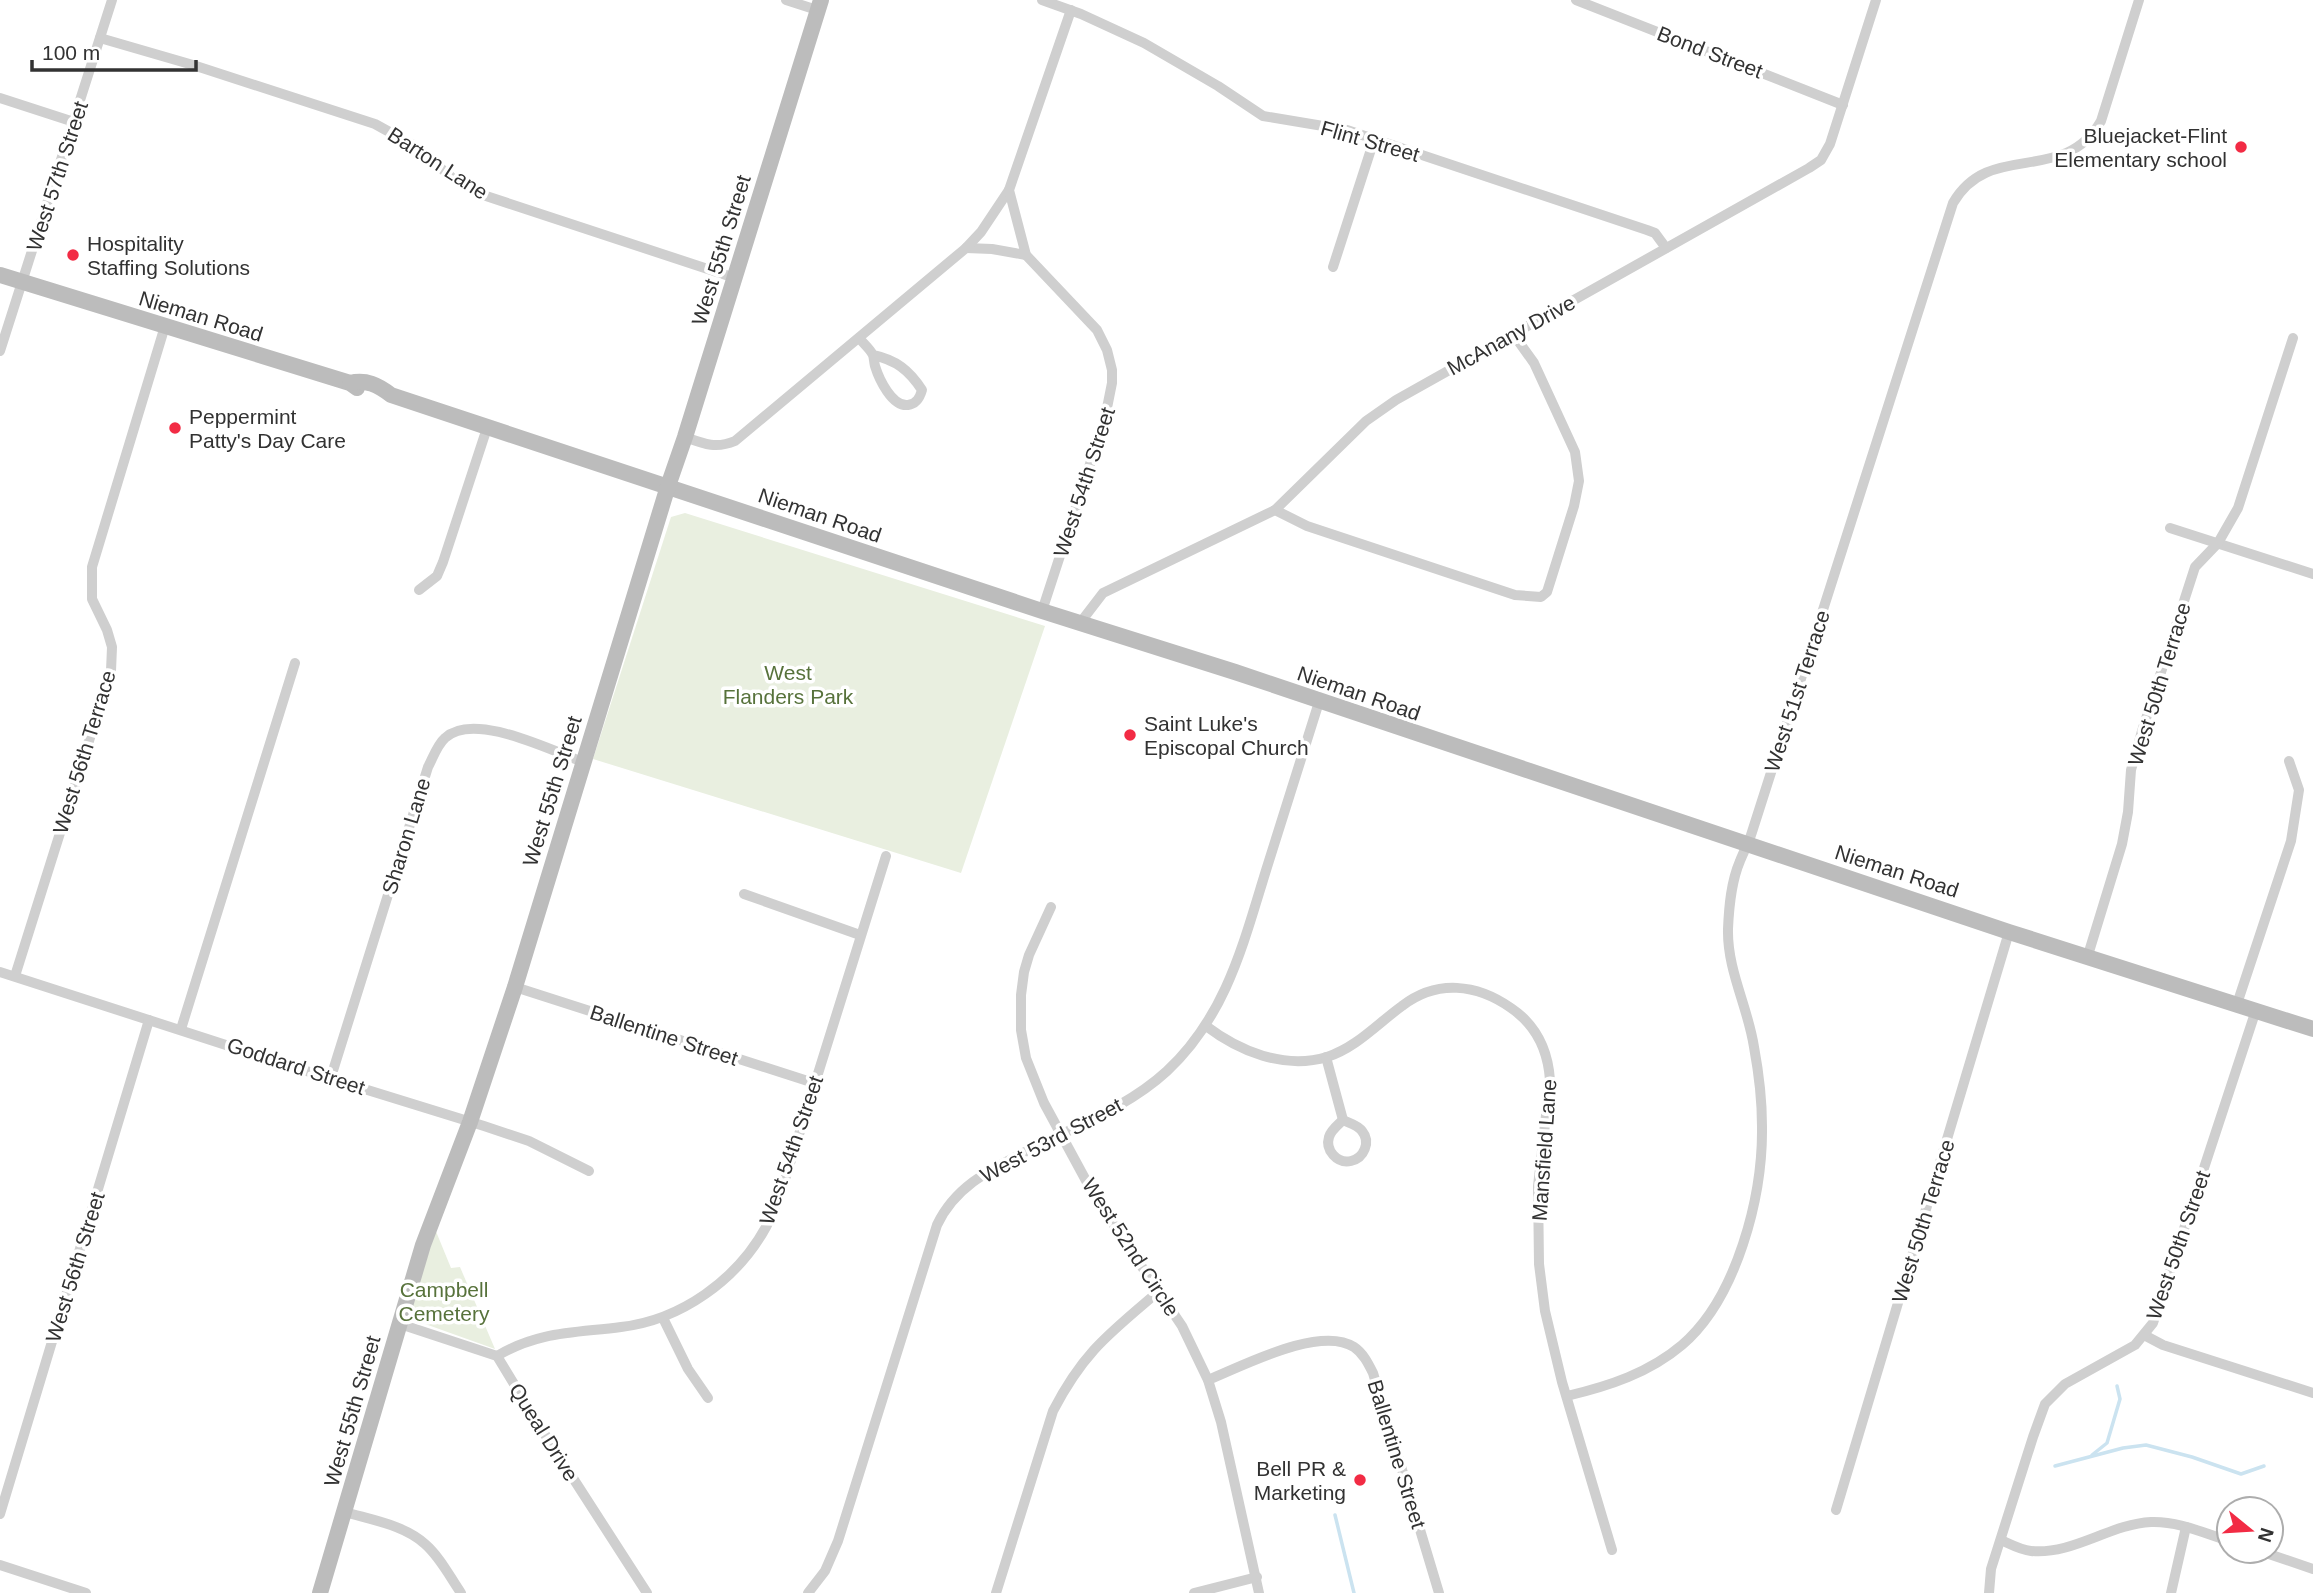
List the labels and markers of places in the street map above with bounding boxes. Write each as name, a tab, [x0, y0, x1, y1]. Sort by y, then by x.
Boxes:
place label: Bluejacket-Flint Elementary school	[2054, 124, 2227, 171]
marker: Bluejacket-Flint Elementary school	[2233, 139, 2249, 155]
place label: Hospitality Staffing Solutions	[87, 232, 250, 279]
marker: Hospitality Staffing Solutions	[65, 247, 81, 263]
place label: Peppermint Patty's Day Care	[189, 405, 346, 452]
marker: Peppermint Patty's Day Care	[167, 420, 183, 436]
place label: Saint Luke's Episcopal Church	[1144, 712, 1309, 759]
marker: Saint Luke's Episcopal Church	[1122, 727, 1138, 743]
place label: Bell PR & Marketing	[1254, 1457, 1346, 1504]
marker: Bell PR & Marketing	[1352, 1472, 1368, 1488]

